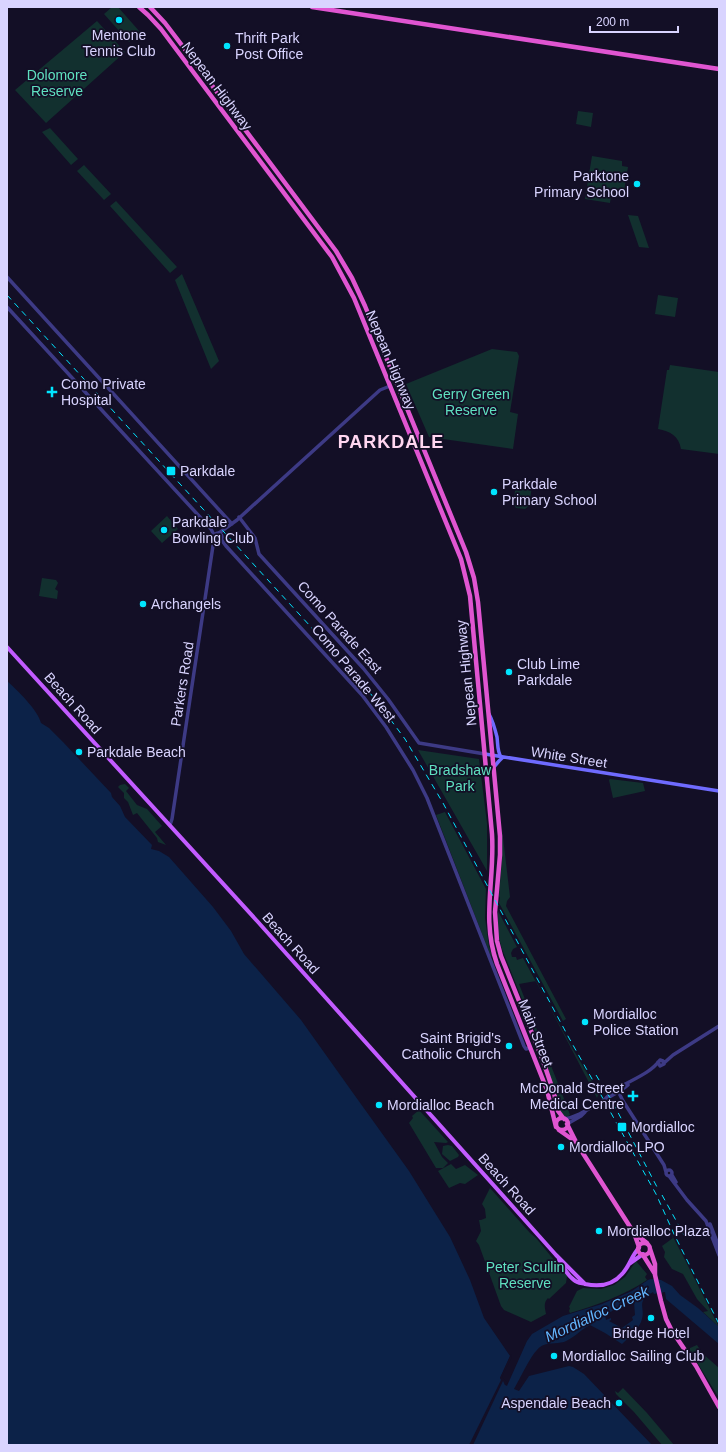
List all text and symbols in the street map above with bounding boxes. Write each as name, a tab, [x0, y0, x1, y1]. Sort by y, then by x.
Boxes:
scale bar	[590, 8, 678, 34]
marker: Mentone Tennis Club	[114, 15, 124, 25]
text: 200 m	[596, 15, 629, 29]
place label: Mentone Tennis Club	[82, 27, 156, 59]
place label: Thrift Park Post Office	[235, 30, 303, 62]
street label: Nepean Highway	[179, 39, 255, 133]
marker: Thrift Park Post Office	[222, 41, 232, 51]
park label: Dolomore Reserve	[27, 67, 88, 99]
place label: Parktone Primary School	[534, 168, 629, 200]
marker: Parktone Primary School	[632, 179, 642, 189]
street label: Nepean Highway	[363, 308, 419, 412]
place label: Como Private Hospital	[61, 376, 146, 408]
marker: Como Private Hospital	[46, 386, 58, 398]
park label: Gerry Green Reserve	[432, 386, 510, 418]
district label: PARKDALE	[338, 432, 444, 452]
place label: Parkdale	[180, 463, 235, 479]
marker: Parkdale	[165, 465, 177, 477]
place label: Parkdale Primary School	[502, 476, 597, 508]
marker: Parkdale Primary School	[489, 487, 499, 497]
place label: Parkdale Bowling Club	[172, 514, 254, 546]
marker: Parkdale Bowling Club	[159, 525, 169, 535]
street label: Como Parade East	[294, 578, 386, 676]
place label: Archangels	[151, 596, 221, 612]
marker: Archangels	[138, 599, 148, 609]
street label: Nepean Highway	[452, 619, 480, 727]
street label: Como Parade West	[309, 621, 399, 725]
street label: Parkers Road	[167, 640, 197, 728]
place label: Club Lime Parkdale	[517, 656, 580, 688]
marker: Club Lime Parkdale	[504, 667, 514, 677]
street label: Beach Road	[41, 669, 105, 737]
street label: White Street	[530, 743, 608, 771]
place label: Parkdale Beach	[87, 744, 186, 760]
marker: Parkdale Beach	[74, 747, 84, 757]
park label: Bradshaw Park	[429, 762, 492, 794]
street label: Beach Road	[259, 909, 323, 977]
street label: Main Street	[515, 997, 557, 1069]
place label: Mordialloc Police Station	[593, 1006, 679, 1038]
marker: Mordialloc Police Station	[580, 1017, 590, 1027]
place label: Saint Brigid's Catholic Church	[401, 1030, 501, 1062]
marker: Saint Brigid's Catholic Church	[504, 1041, 514, 1051]
place label: McDonald Street Medical Centre	[520, 1080, 624, 1112]
marker: McDonald Street Medical Centre	[627, 1090, 639, 1102]
place label: Mordialloc Beach	[387, 1097, 494, 1113]
marker: Mordialloc Beach	[374, 1100, 384, 1110]
place label: Mordialloc	[631, 1119, 695, 1135]
marker: Mordialloc	[616, 1121, 628, 1133]
place label: Mordialloc LPO	[569, 1139, 665, 1155]
marker: Mordialloc LPO	[556, 1142, 566, 1152]
street label: Beach Road	[475, 1150, 539, 1218]
place label: Mordialloc Plaza	[607, 1223, 710, 1239]
marker: Mordialloc Plaza	[594, 1226, 604, 1236]
park label: Peter Scullin Reserve	[486, 1259, 564, 1291]
water label: Mordialloc Creek	[542, 1281, 653, 1345]
marker: Bridge Hotel	[646, 1313, 656, 1323]
place label: Bridge Hotel	[612, 1325, 690, 1341]
place label: Mordialloc Sailing Club	[562, 1348, 705, 1364]
marker: Mordialloc Sailing Club	[549, 1351, 559, 1361]
place label: Aspendale Beach	[501, 1395, 611, 1411]
marker: Aspendale Beach	[614, 1398, 624, 1408]

